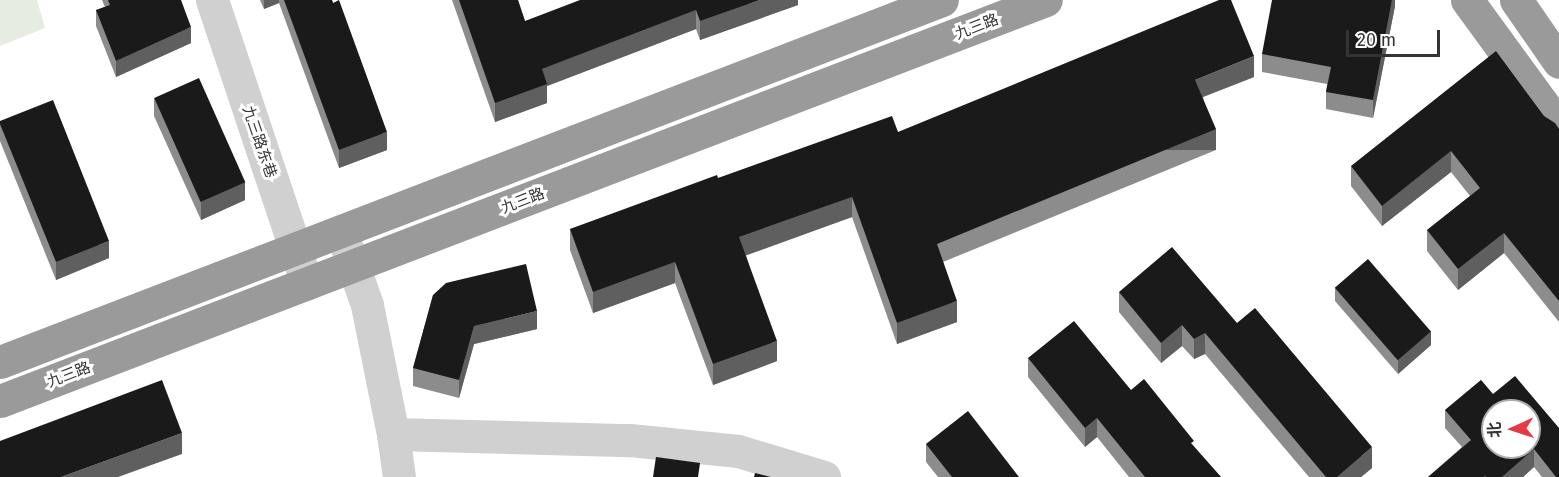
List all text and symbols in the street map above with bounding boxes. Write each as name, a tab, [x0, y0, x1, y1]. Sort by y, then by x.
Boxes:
street label: 九三路	[953, 11, 1001, 43]
scale bar	[1349, 18, 1444, 56]
text: 20 m	[1357, 29, 1396, 51]
street label: 九三路东巷	[238, 104, 280, 180]
street label: 九三路	[499, 185, 547, 217]
street label: 九三路	[45, 359, 93, 391]
north arrow	[1481, 399, 1541, 459]
text: 北	[1485, 421, 1504, 438]

